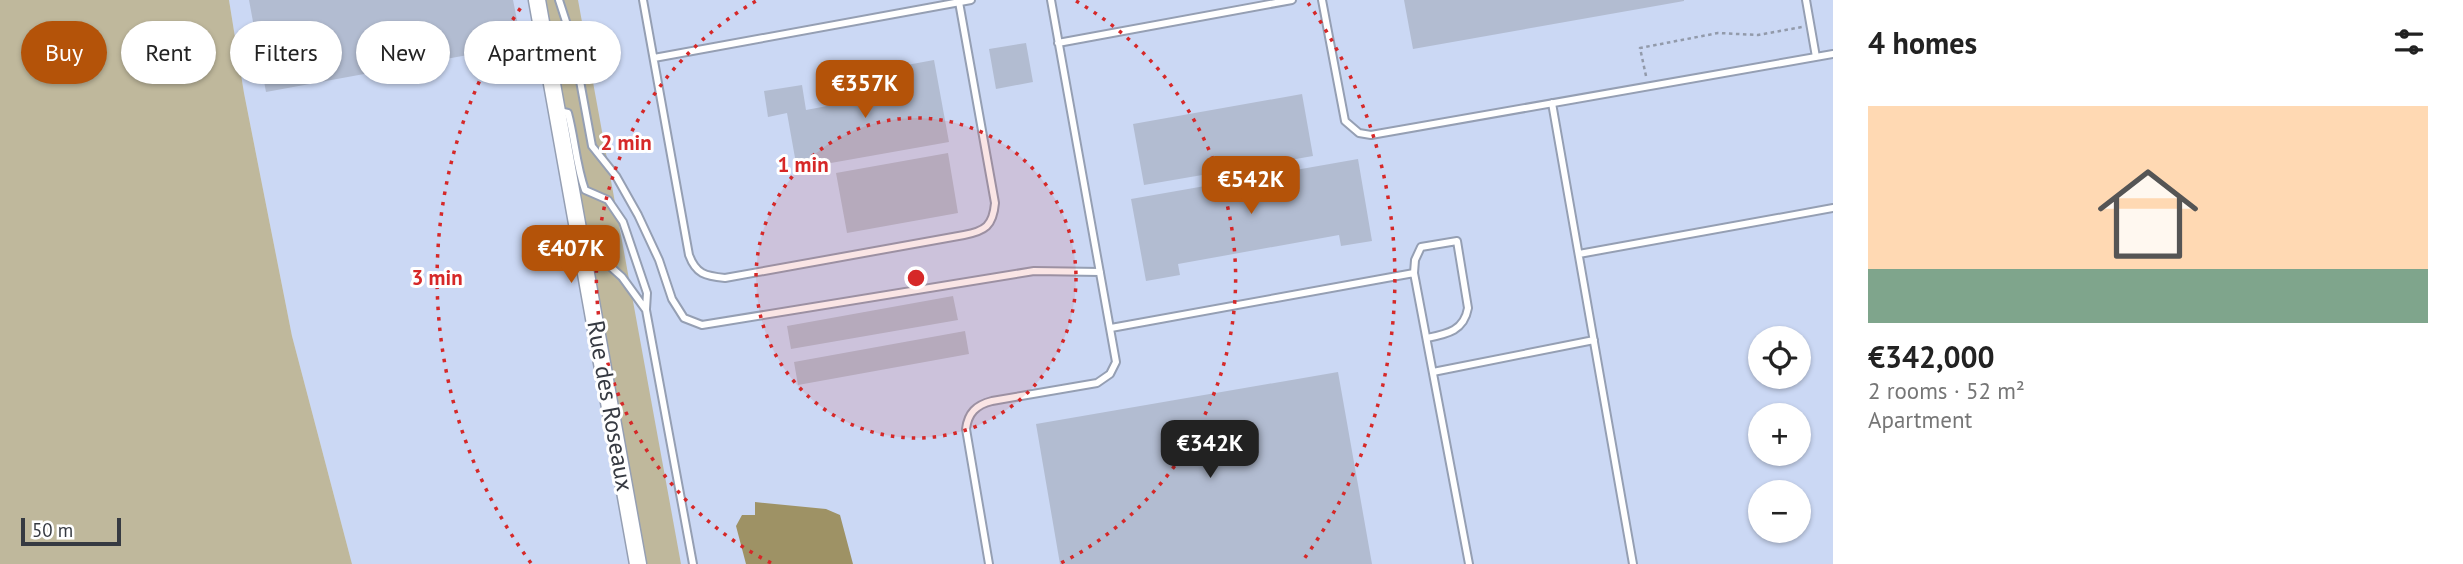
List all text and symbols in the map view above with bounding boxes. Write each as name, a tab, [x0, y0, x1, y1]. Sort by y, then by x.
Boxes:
chip: Buy	[21, 21, 107, 84]
chip: Rent	[121, 21, 216, 84]
chip: Filters	[230, 21, 342, 84]
chip: New	[356, 21, 450, 84]
chip: Apartment	[464, 21, 621, 84]
text: 4 homes	[1868, 23, 1977, 62]
icon: filters	[2390, 23, 2428, 61]
pin: €357K	[816, 60, 914, 120]
text: €357K	[832, 68, 898, 97]
text: 2 min	[600, 129, 652, 156]
text: 1 min	[777, 151, 829, 178]
icon: home	[2085, 151, 2211, 277]
pin: €542K	[1202, 156, 1300, 216]
text: €542K	[1218, 164, 1284, 193]
pin: €407K	[522, 226, 620, 285]
text: €407K	[538, 233, 604, 262]
text: 3 min	[411, 264, 463, 291]
centre of rings	[904, 266, 928, 290]
street label: Rue des Roseaux	[580, 318, 641, 494]
map controls	[1748, 326, 1811, 543]
button: locate	[1748, 326, 1811, 389]
text: €342,000	[1868, 337, 1995, 376]
text: 2 rooms · 52 m²	[1868, 376, 2025, 405]
button: +	[1748, 403, 1811, 466]
text: Apartment	[1868, 405, 1972, 434]
pin: €342K	[1161, 420, 1259, 480]
text: €342K	[1177, 428, 1243, 457]
button: −	[1748, 480, 1811, 543]
scale bar	[21, 515, 121, 547]
text: 50 m	[32, 518, 73, 542]

